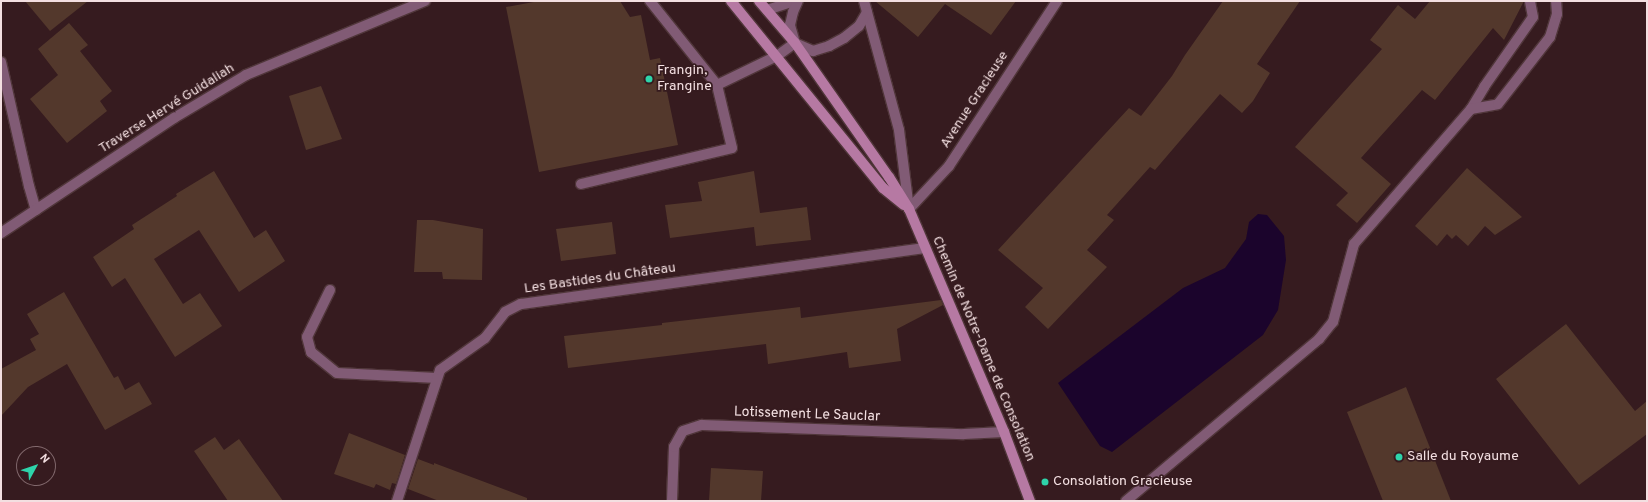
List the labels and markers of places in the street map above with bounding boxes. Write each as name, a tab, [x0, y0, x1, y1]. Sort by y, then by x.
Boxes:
place label: Frangin, Frangine	[657, 63, 712, 96]
marker: Frangin, Frangine	[644, 74, 654, 84]
place label: Salle du Royaume	[1407, 449, 1519, 465]
marker: Salle du Royaume	[1394, 452, 1404, 462]
place label: Consolation Gracieuse	[1053, 474, 1193, 490]
marker: Consolation Gracieuse	[1040, 477, 1050, 487]

